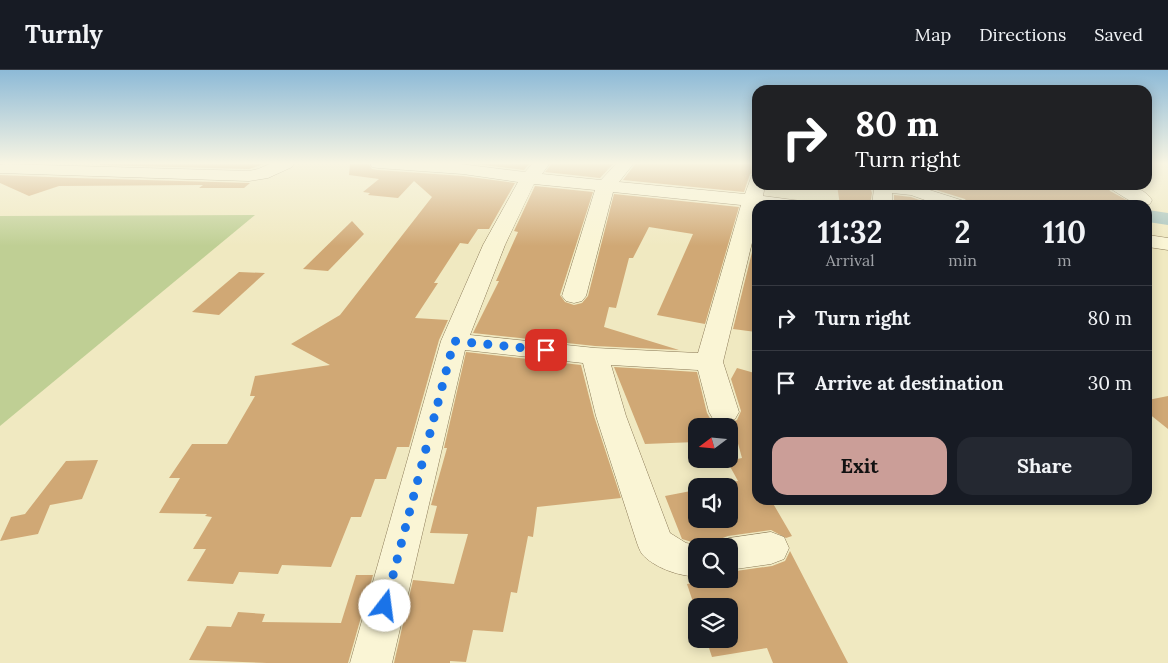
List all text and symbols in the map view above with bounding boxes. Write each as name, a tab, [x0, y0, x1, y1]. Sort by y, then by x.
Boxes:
text: Turnly	[25, 19, 103, 50]
text: Map	[915, 23, 951, 46]
text: Directions	[979, 23, 1066, 46]
text: Saved	[1094, 23, 1143, 46]
text: 80 m	[855, 101, 939, 146]
icon: right	[772, 105, 837, 170]
text: Turn right	[855, 145, 960, 173]
text: 11:32	[818, 213, 883, 251]
text: 2	[955, 213, 971, 251]
text: 110	[1043, 213, 1086, 251]
text: Arrival	[826, 250, 875, 270]
text: min	[948, 250, 977, 270]
text: m	[1057, 250, 1072, 270]
icon: right	[772, 304, 800, 332]
text: Turn right	[815, 306, 911, 330]
text: 80 m	[1088, 306, 1132, 330]
pin	[525, 329, 567, 371]
icon: arrive	[532, 336, 560, 364]
icon: arrive	[772, 369, 800, 397]
text: Arrive at destination	[815, 371, 1004, 395]
text: 30 m	[1088, 371, 1132, 395]
north arrow	[688, 418, 738, 468]
map controls	[688, 418, 738, 648]
button: Exit	[772, 437, 947, 495]
button: Share	[957, 437, 1132, 495]
button: sound	[688, 478, 738, 528]
button: search	[688, 538, 738, 588]
position arrow	[358, 579, 410, 631]
button: layers	[688, 598, 738, 648]

